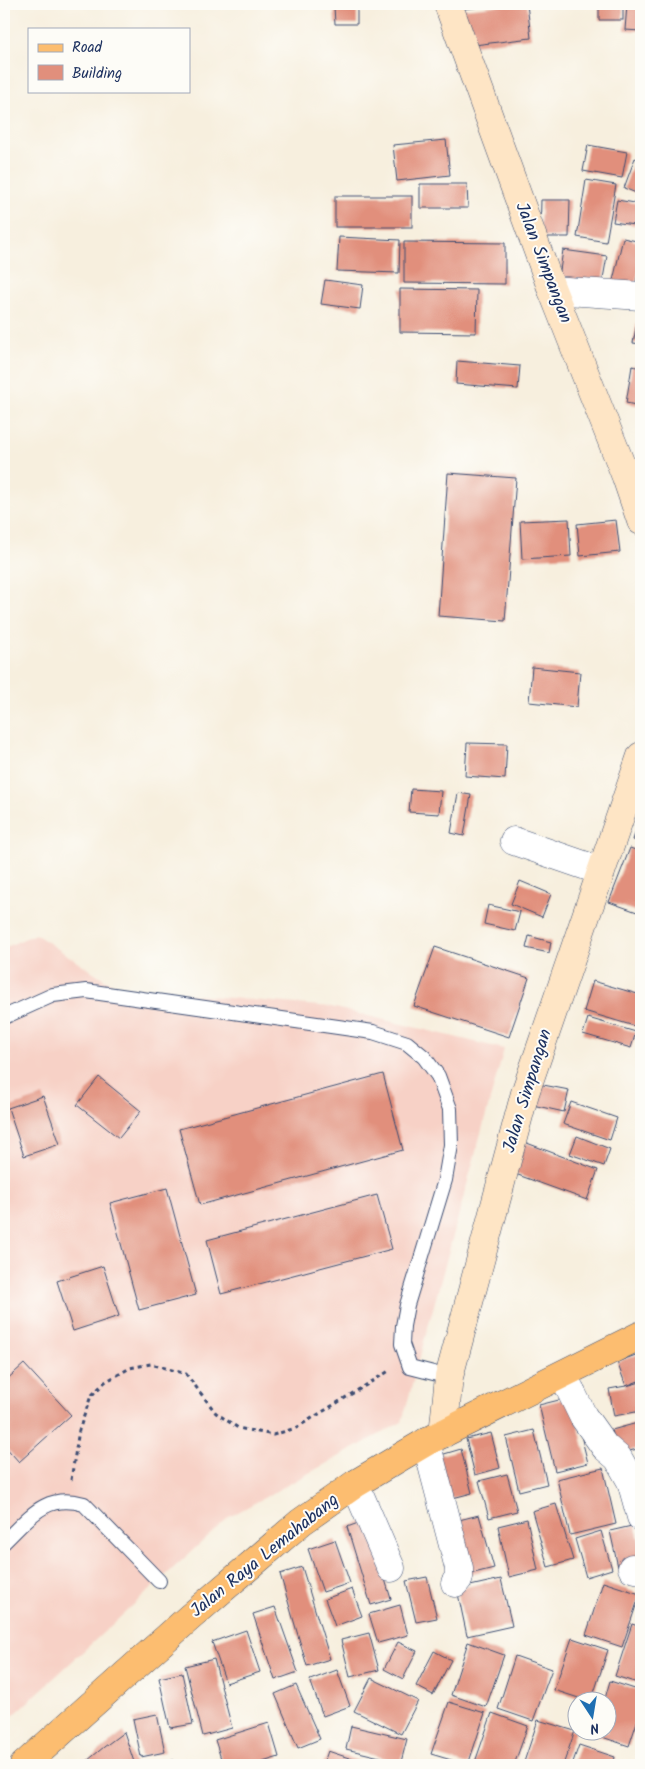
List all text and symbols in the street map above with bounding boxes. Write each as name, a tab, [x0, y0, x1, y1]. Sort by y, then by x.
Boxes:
legend	[28, 28, 190, 92]
text: Road	[72, 36, 103, 60]
text: Building	[72, 62, 122, 86]
street label: Jalan Simpangan	[507, 198, 579, 328]
street label: Jalan Simpangan	[495, 1026, 561, 1156]
street label: Jalan Raya Lemahabang	[184, 1487, 346, 1625]
north arrow	[568, 1692, 618, 1742]
text: N	[588, 1716, 601, 1739]

